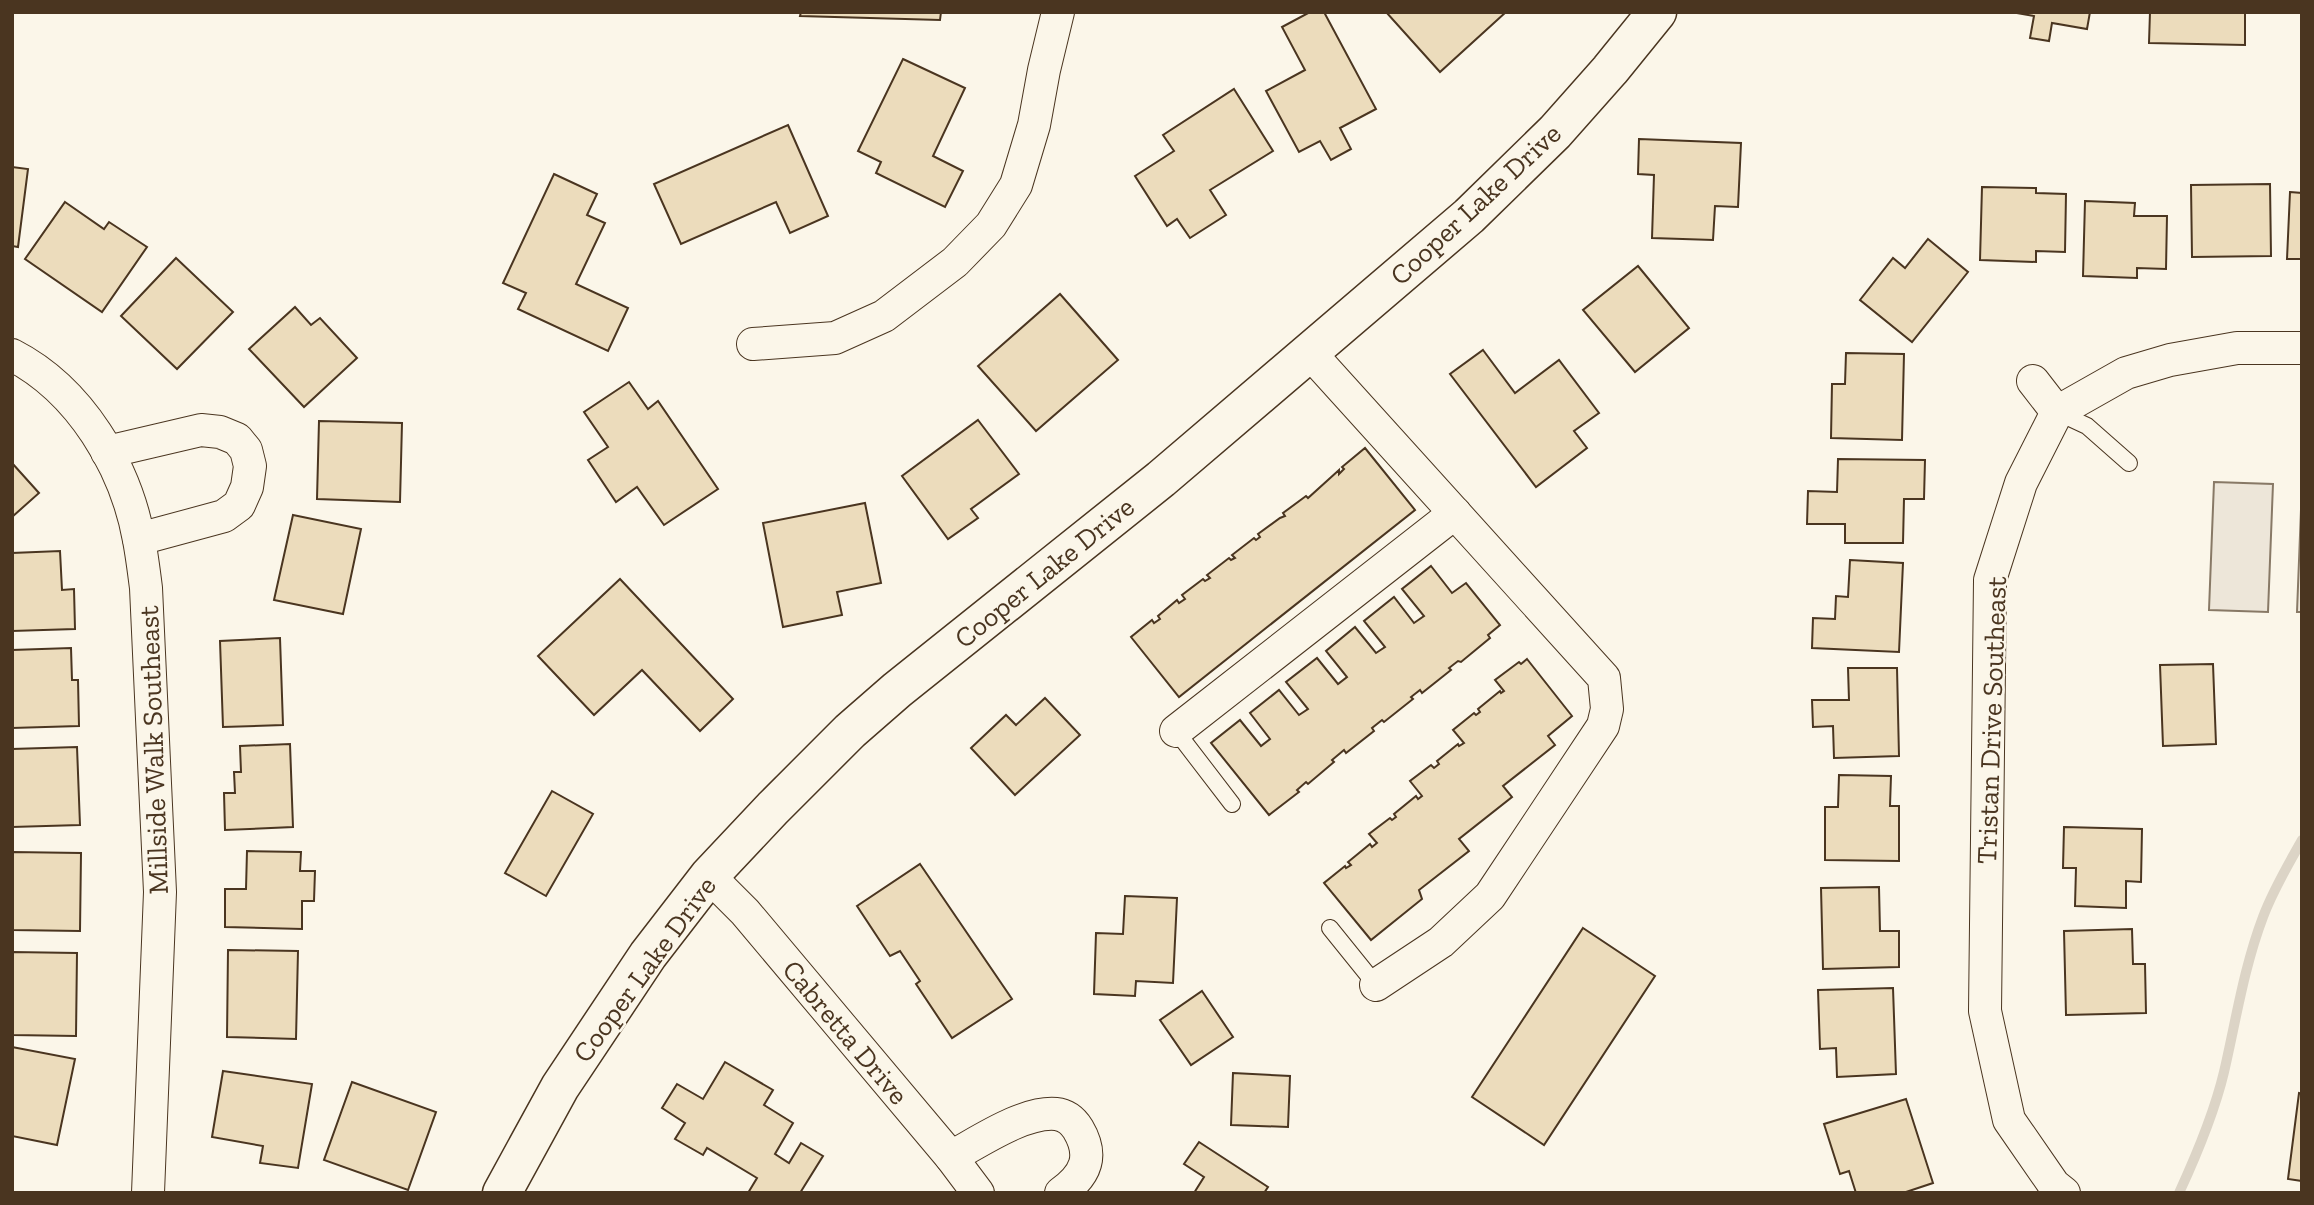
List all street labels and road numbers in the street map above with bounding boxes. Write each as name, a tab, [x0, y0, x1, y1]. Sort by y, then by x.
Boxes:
street label: Cooper Lake Drive	[1383, 117, 1568, 292]
street label: Cooper Lake Drive	[948, 490, 1141, 655]
street label: Tristan Drive Southeast	[1970, 575, 2013, 864]
street label: Millside Walk Southeast	[132, 605, 175, 895]
street label: Cooper Lake Drive	[566, 870, 723, 1069]
street label: Cabretta Drive	[776, 954, 915, 1111]

